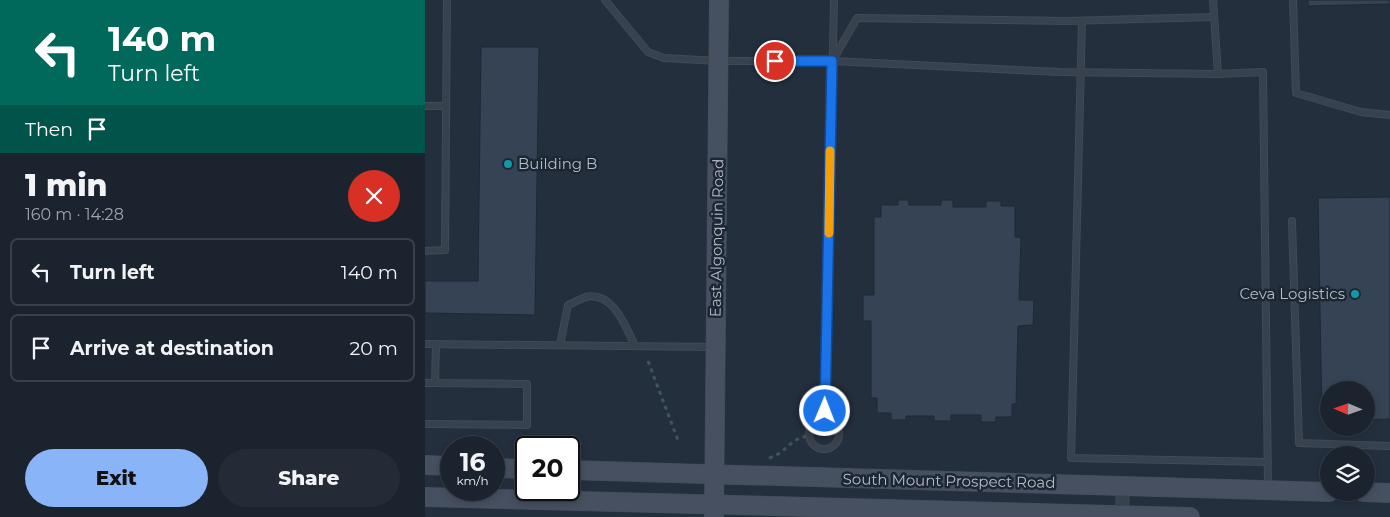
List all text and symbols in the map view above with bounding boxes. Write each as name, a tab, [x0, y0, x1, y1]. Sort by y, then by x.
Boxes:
text: 140 m	[108, 17, 216, 60]
icon: left	[25, 20, 90, 85]
pin	[754, 40, 796, 82]
icon: arrive	[761, 47, 789, 75]
text: Turn left	[108, 60, 200, 87]
icon: arrive	[83, 115, 111, 143]
text: Then	[25, 118, 73, 141]
place label: Building B	[518, 154, 597, 173]
marker: Building B	[502, 158, 514, 170]
street label: East Algonquin Road	[706, 159, 727, 317]
text: 1 min	[25, 167, 108, 204]
button: close	[348, 170, 400, 222]
text: 160 m · 14:28	[25, 205, 124, 224]
icon: left	[27, 258, 55, 286]
text: Turn left	[70, 261, 155, 284]
text: 140 m	[341, 261, 398, 284]
place label: Ceva Logistics	[1240, 284, 1345, 303]
marker: Ceva Logistics	[1349, 288, 1361, 300]
icon: arrive	[27, 334, 55, 362]
text: Arrive at destination	[70, 337, 274, 360]
text: 20 m	[350, 337, 398, 360]
north arrow	[1320, 381, 1375, 436]
map controls	[1320, 381, 1375, 501]
position arrow	[798, 384, 850, 436]
speed limit sign: 20	[515, 436, 580, 501]
button: layers	[1320, 446, 1375, 501]
text: 16	[460, 447, 485, 477]
button: Exit	[25, 449, 208, 507]
button: Share	[218, 449, 400, 507]
street label: South Mount Prospect Road	[842, 469, 1056, 492]
text: km/h	[456, 473, 489, 488]

